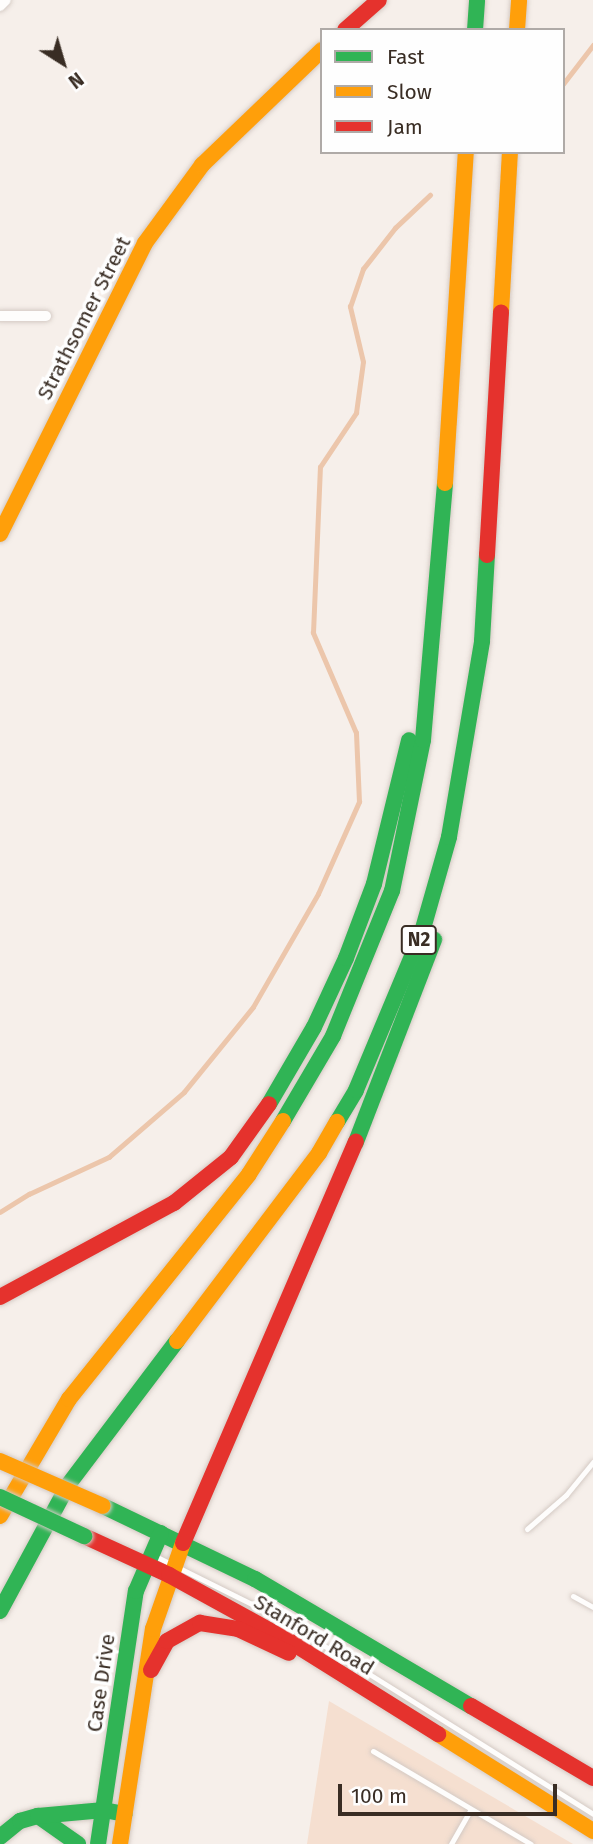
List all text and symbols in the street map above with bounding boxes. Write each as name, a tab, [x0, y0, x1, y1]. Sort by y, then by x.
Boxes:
north arrow	[28, 28, 98, 98]
legend	[320, 28, 565, 154]
text: Fast	[387, 44, 425, 70]
text: N	[64, 67, 88, 93]
text: Slow	[387, 79, 432, 105]
text: Jam	[387, 114, 423, 140]
street label: Strathsomer Street	[32, 232, 136, 404]
road number: N2	[400, 924, 438, 956]
street label: Stanford Road	[249, 1589, 379, 1681]
street label: Case Drive	[82, 1632, 120, 1734]
scale bar	[341, 1770, 560, 1814]
text: 100 m	[351, 1783, 407, 1809]

